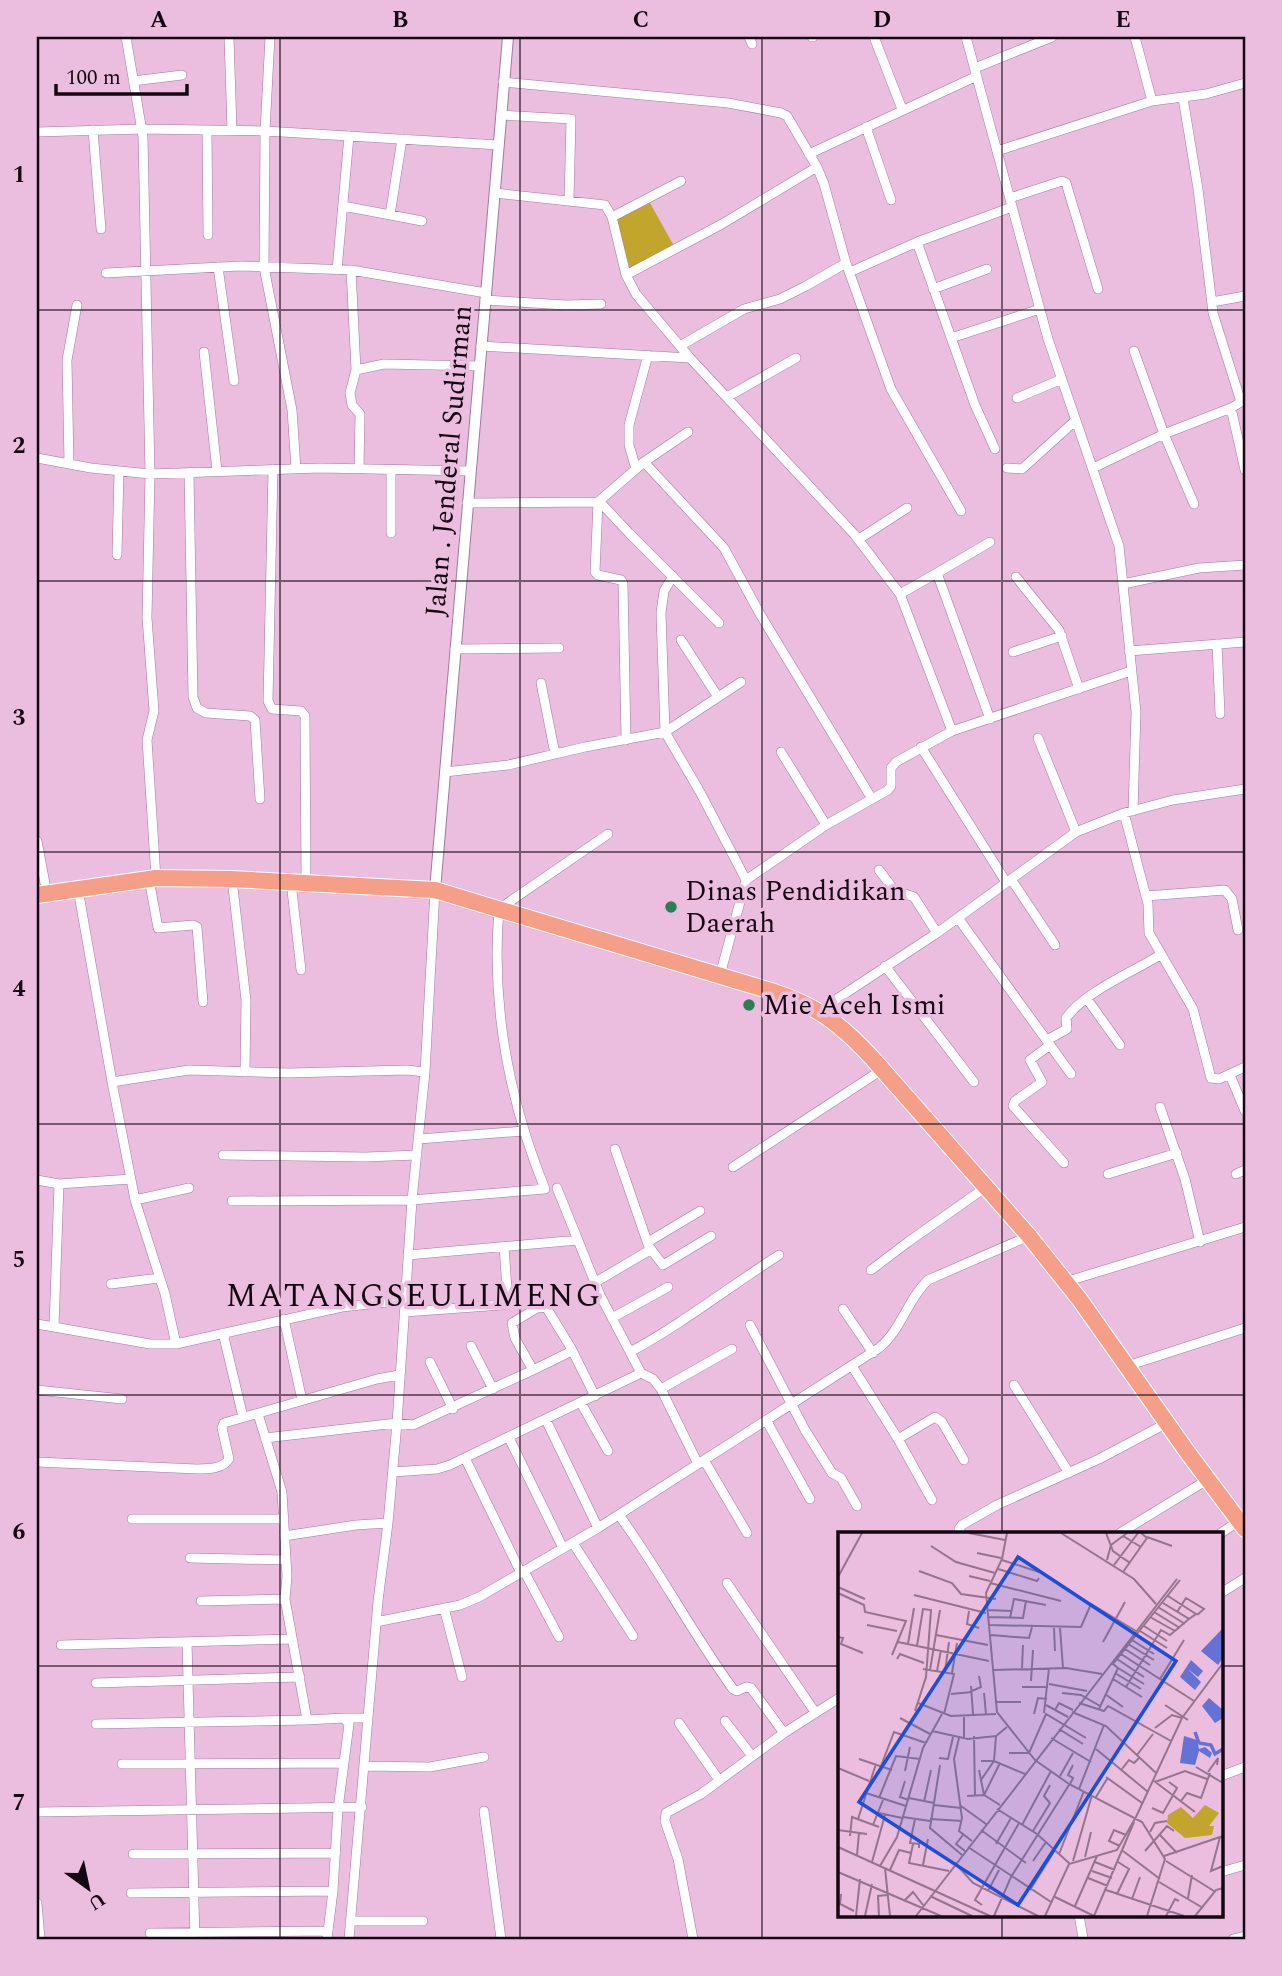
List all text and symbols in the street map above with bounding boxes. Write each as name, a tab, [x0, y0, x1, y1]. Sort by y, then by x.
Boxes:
text: A	[150, 3, 168, 38]
text: B	[392, 3, 408, 38]
text: C	[633, 3, 649, 38]
text: D	[873, 3, 891, 38]
text: E	[1115, 3, 1131, 38]
scale bar	[56, 52, 187, 96]
text: 100 m	[66, 62, 121, 94]
text: 1	[13, 158, 25, 193]
street label: Jalan . Jenderal Sudirman	[414, 303, 484, 619]
text: 2	[13, 429, 26, 464]
text: 3	[13, 701, 26, 736]
place label: Dinas Pendidikan Daerah	[685, 870, 906, 945]
marker: Dinas Pendidikan Daerah	[663, 899, 679, 915]
text: 4	[13, 972, 26, 1007]
place label: Mie Aceh Ismi	[763, 984, 946, 1027]
marker: Mie Aceh Ismi	[741, 997, 757, 1013]
text: 5	[13, 1243, 25, 1278]
district label: MATANGSEULIMENG	[226, 1272, 602, 1321]
text: 6	[13, 1515, 26, 1550]
inset map	[838, 1532, 1222, 1916]
text: 7	[13, 1786, 25, 1821]
north arrow	[52, 1854, 122, 1924]
text: U	[82, 1884, 111, 1918]

